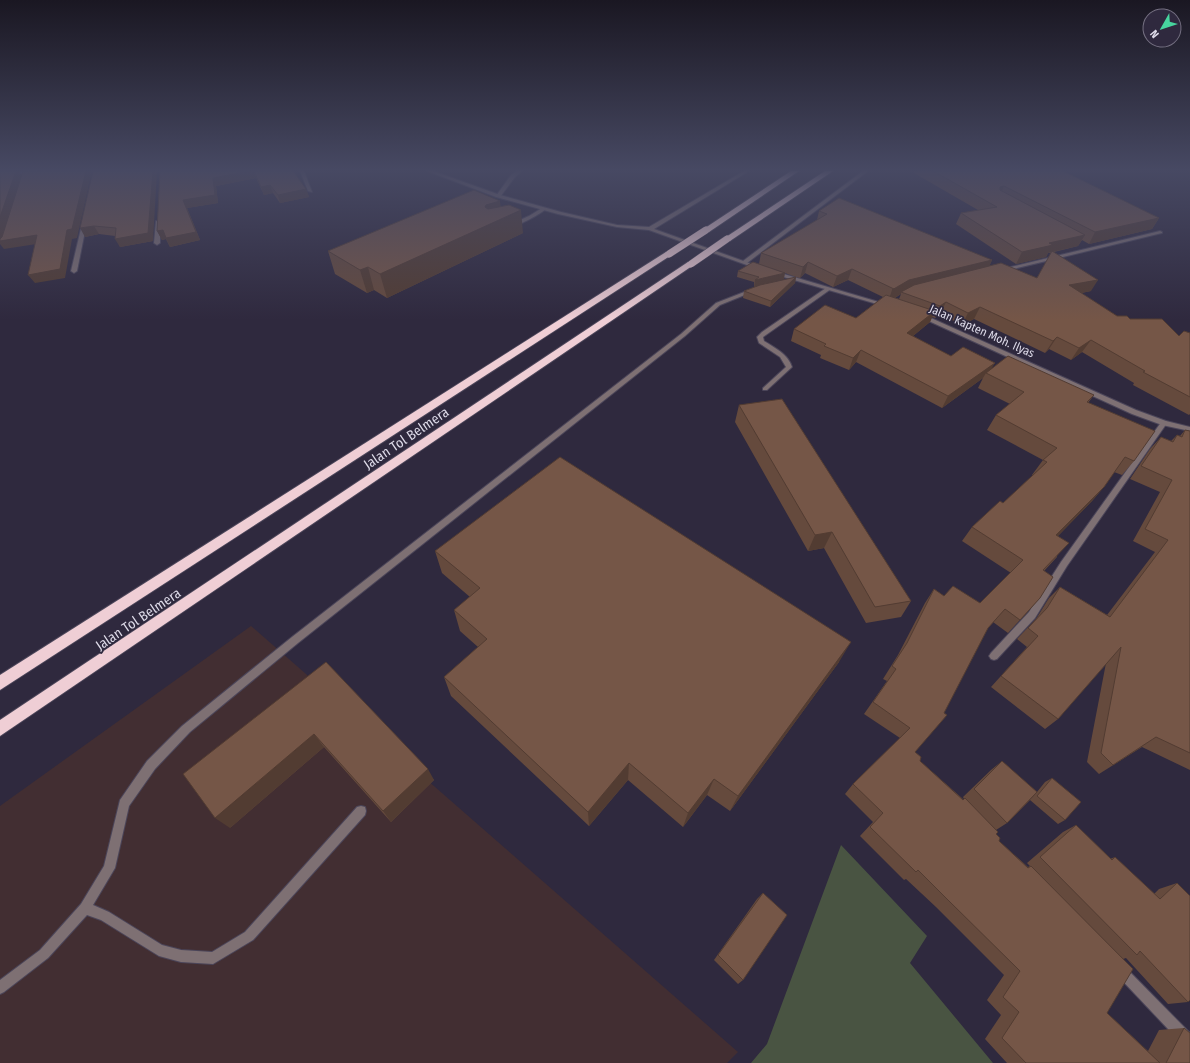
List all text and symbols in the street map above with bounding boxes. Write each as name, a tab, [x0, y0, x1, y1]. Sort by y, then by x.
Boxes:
north arrow	[1142, 8, 1182, 48]
text: N	[1147, 27, 1162, 41]
street label: Jalan Kapten Moh. Ilyas	[927, 302, 1037, 360]
street label: Jalan Tol Belmera	[360, 404, 452, 473]
street label: Jalan Tol Belmera	[92, 585, 184, 654]

